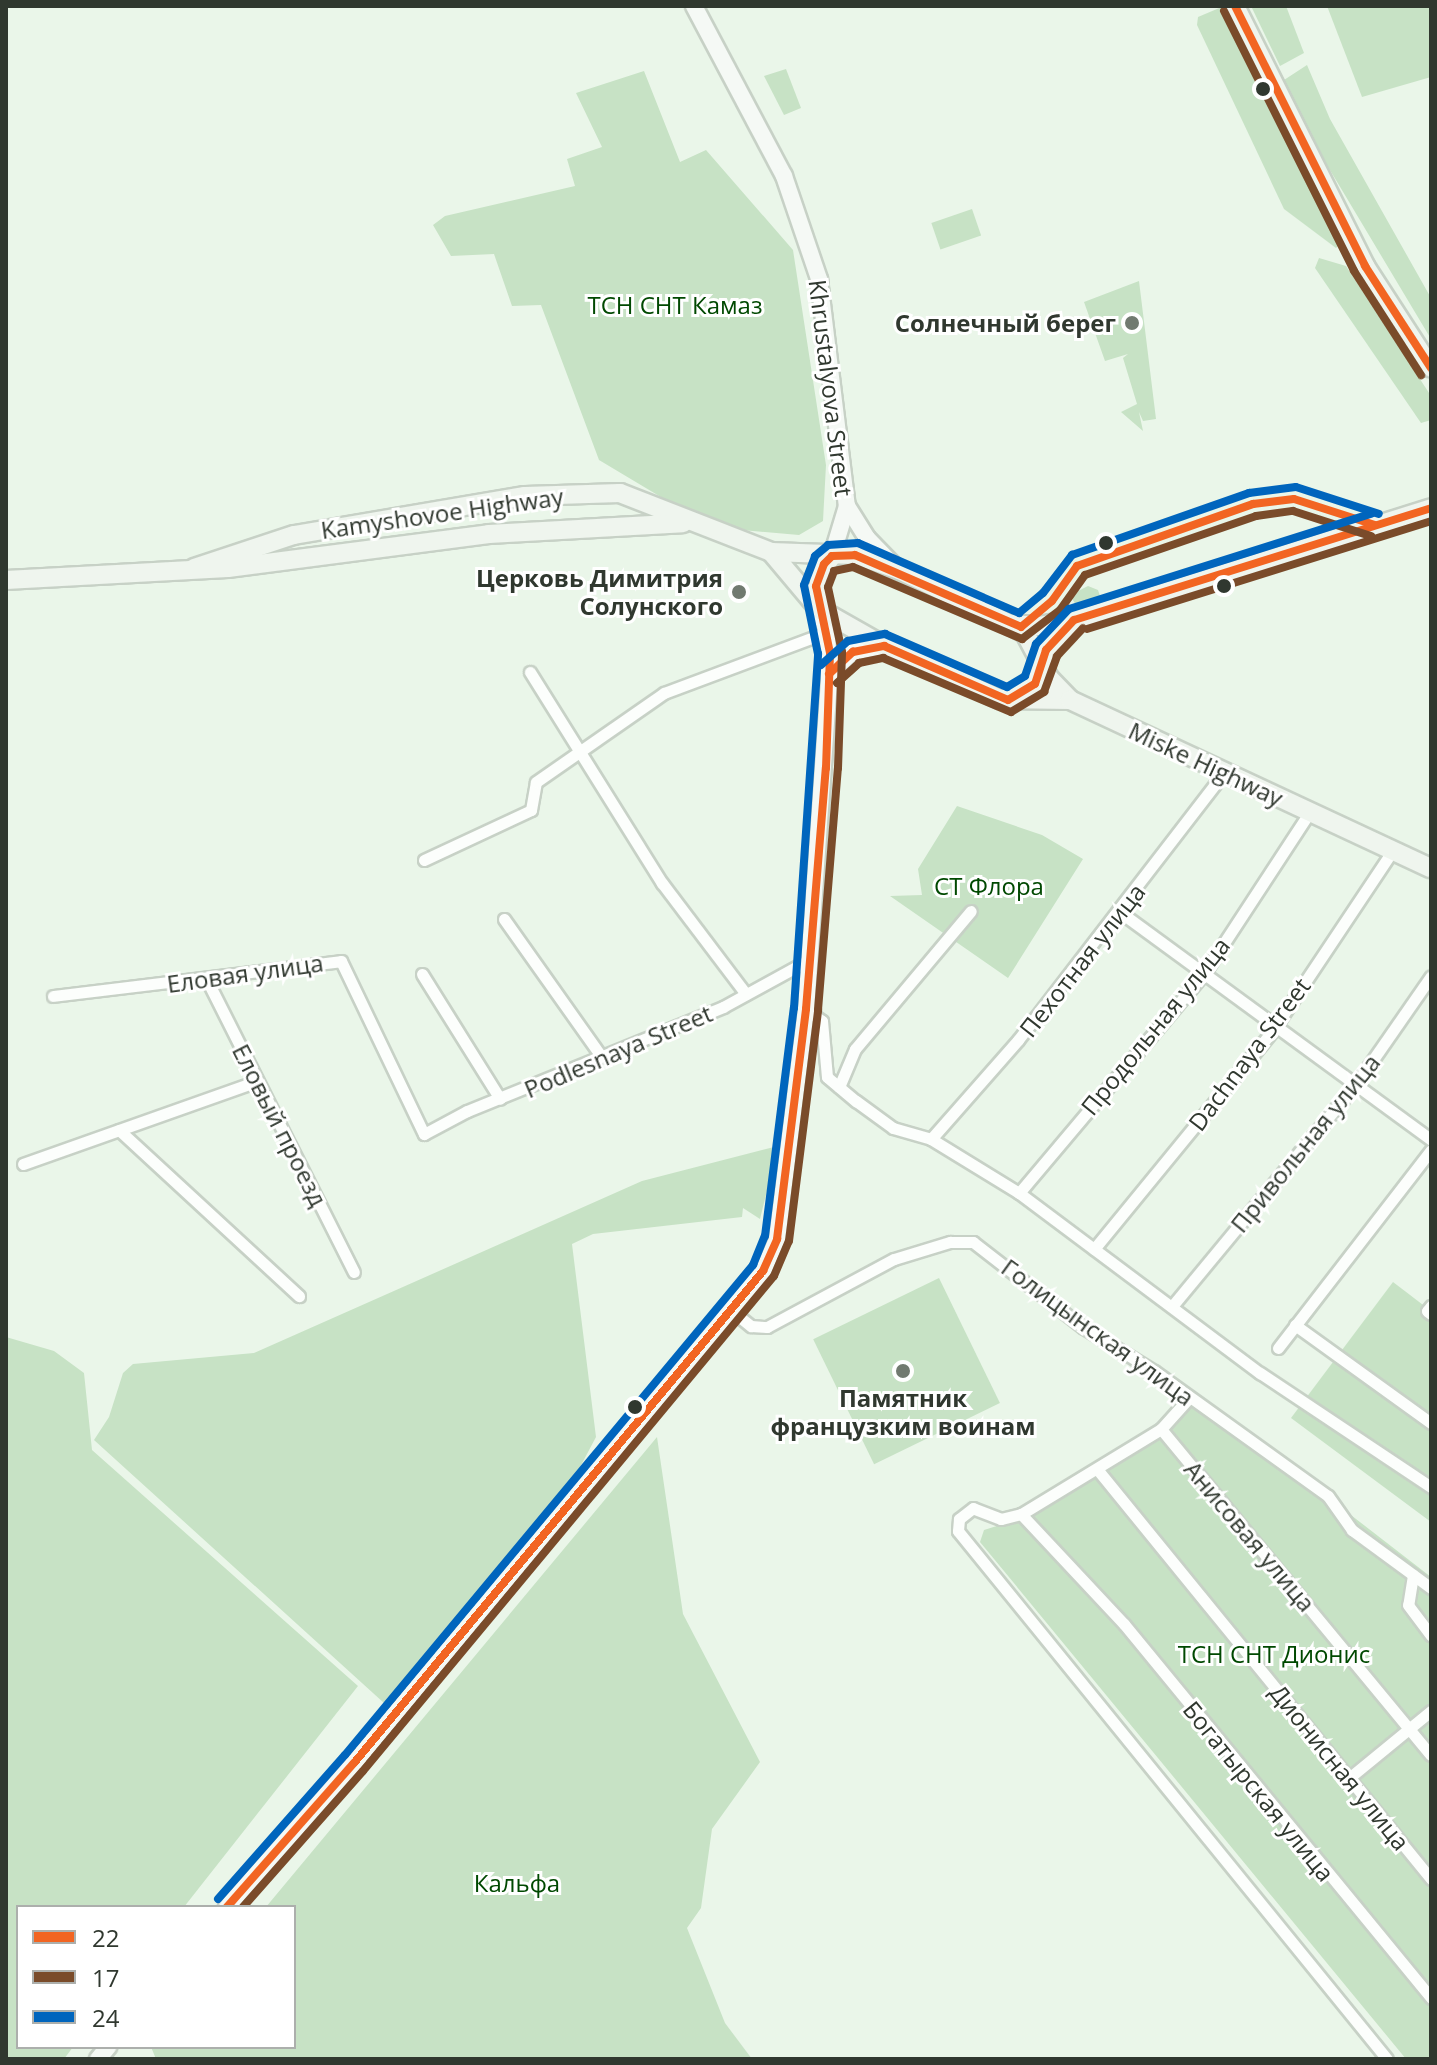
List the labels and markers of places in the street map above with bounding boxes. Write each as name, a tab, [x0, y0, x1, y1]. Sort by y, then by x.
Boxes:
unlabelled marker	[1255, 81, 1271, 97]
place label: Солнечный берег	[895, 309, 1116, 337]
marker: Солнечный берег	[1123, 314, 1141, 332]
unlabelled marker	[1098, 535, 1114, 551]
place label: Церковь Димитрия Солунского	[476, 564, 723, 620]
unlabelled marker	[1216, 578, 1232, 594]
marker: Церковь Димитрия Солунского	[730, 583, 748, 601]
marker: Памятник французким воинам	[894, 1362, 912, 1380]
place label: Памятник французким воинам	[770, 1384, 1036, 1440]
unlabelled marker	[627, 1399, 643, 1415]

